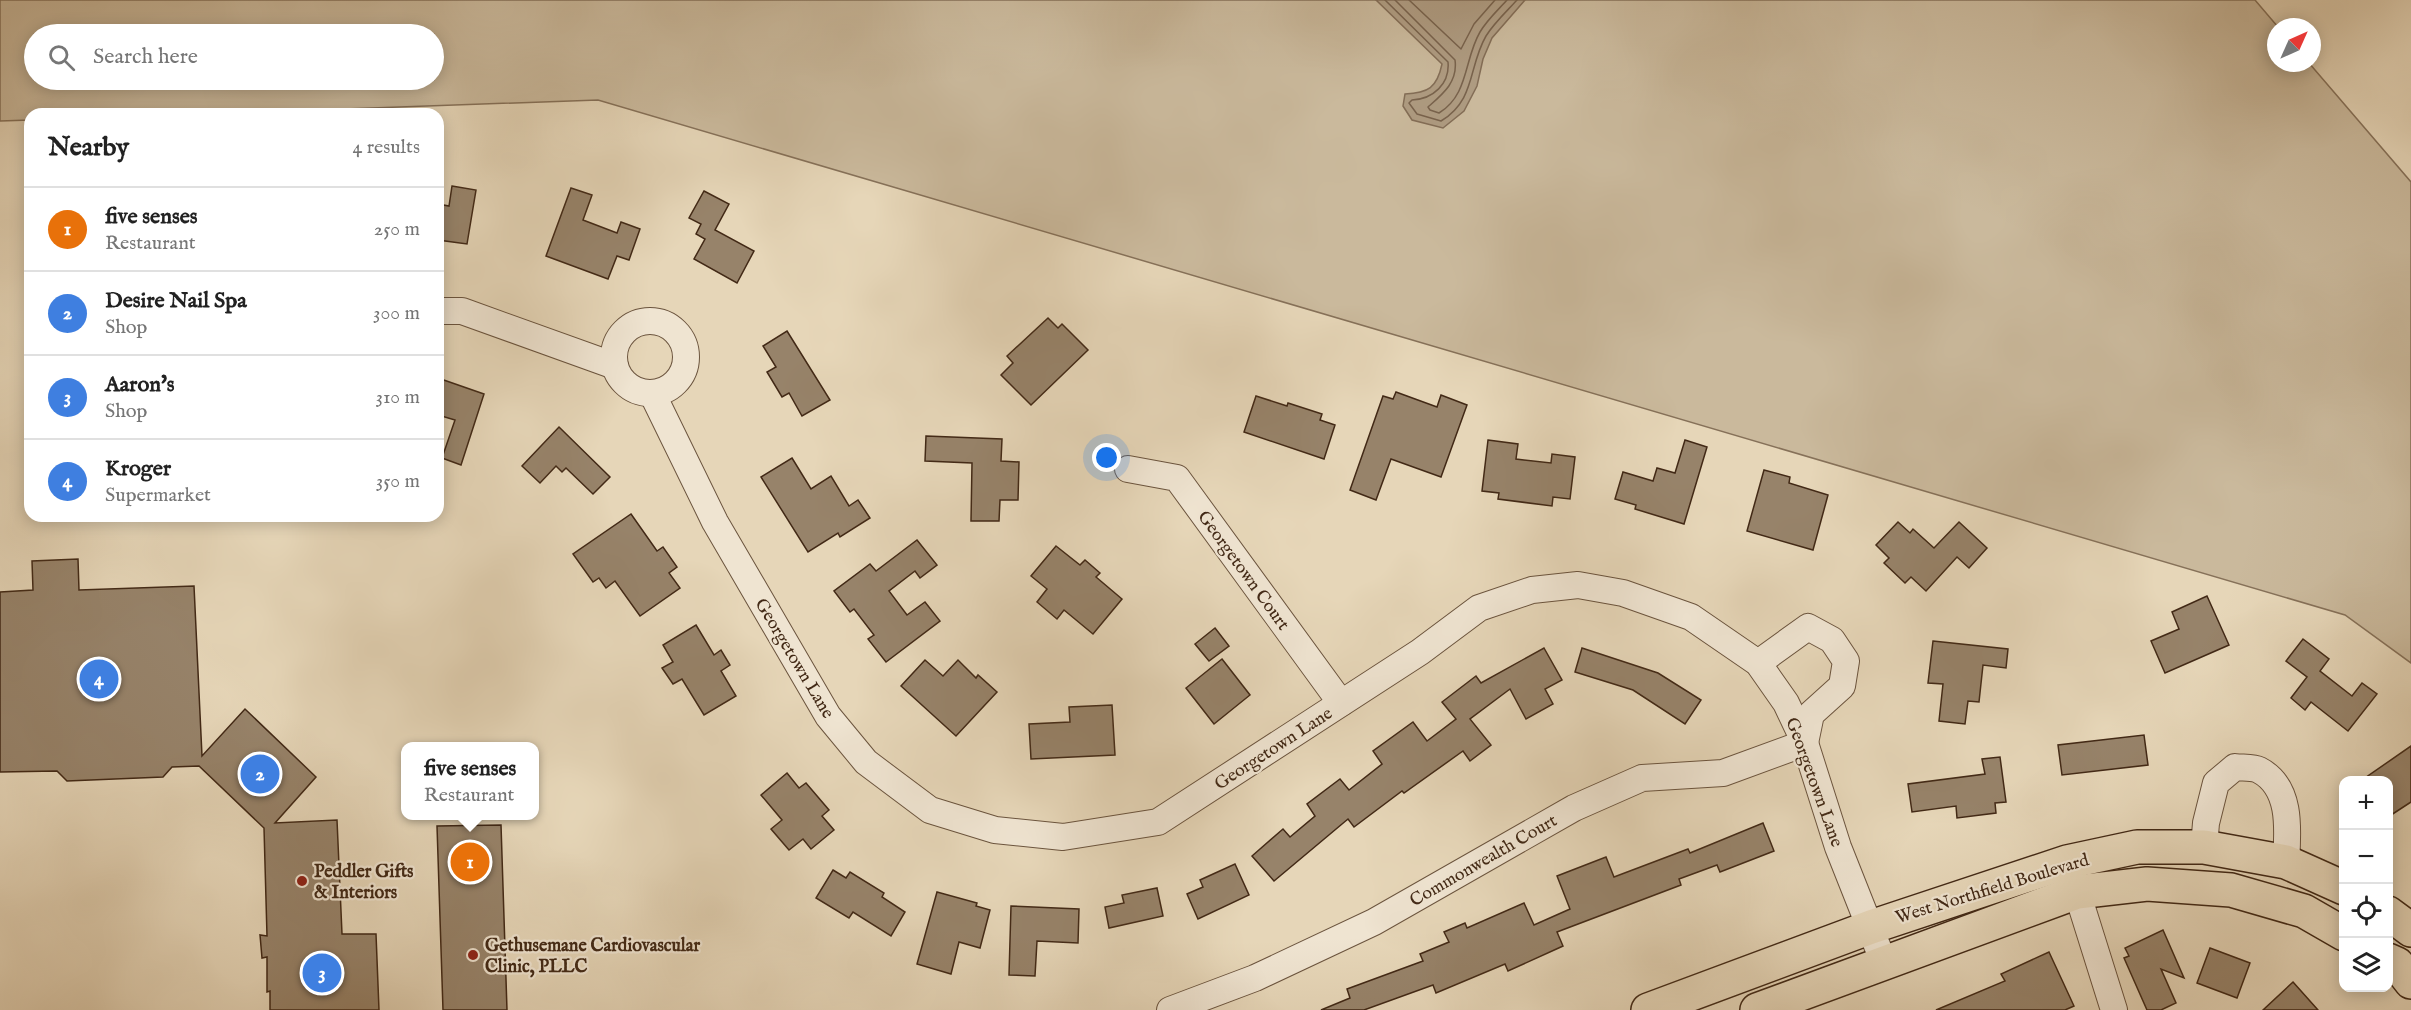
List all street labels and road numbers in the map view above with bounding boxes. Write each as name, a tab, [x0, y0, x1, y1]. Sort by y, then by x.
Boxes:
street label: Georgetown Court	[1192, 506, 1294, 635]
street label: Georgetown Lane	[749, 594, 839, 723]
street label: Georgetown Lane	[1210, 703, 1337, 796]
street label: Georgetown Lane	[1779, 715, 1848, 850]
street label: Commonwealth Court	[1406, 810, 1562, 913]
street label: West Northfield Boulevard	[1893, 849, 2092, 930]

